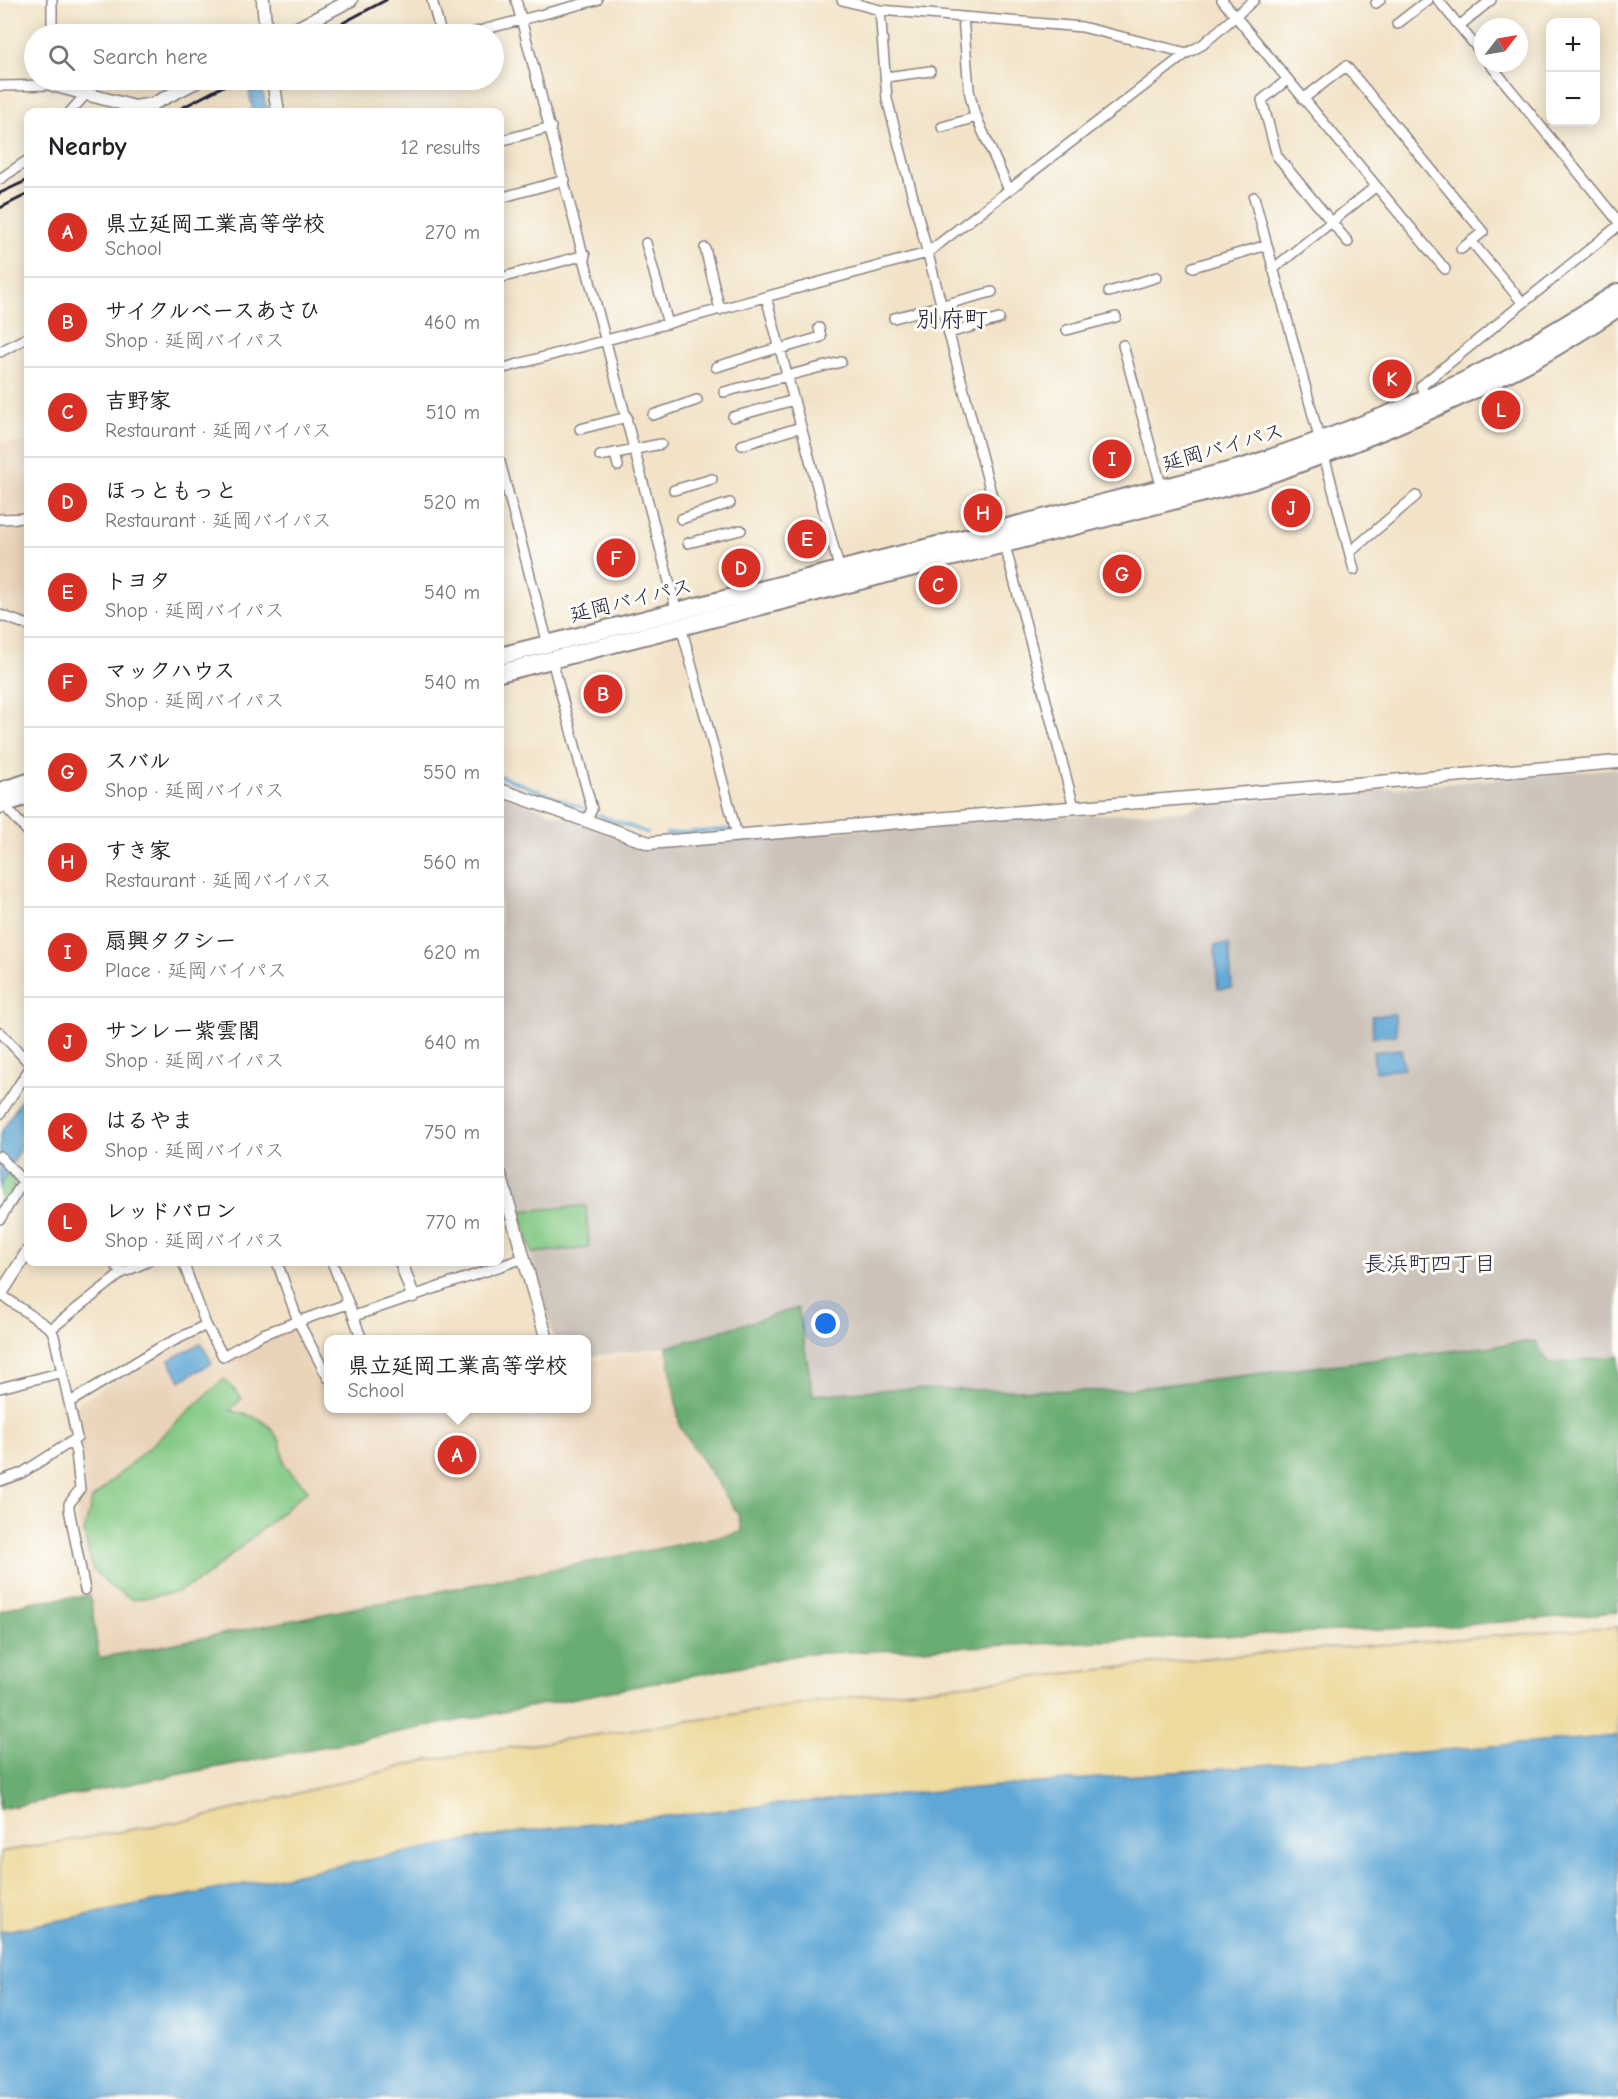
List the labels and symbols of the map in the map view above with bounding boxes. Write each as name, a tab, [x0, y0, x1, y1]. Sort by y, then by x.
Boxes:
north arrow	[1474, 18, 1528, 72]
district label: 別府町	[916, 305, 988, 333]
pin: K	[1372, 356, 1412, 401]
pin: L	[1482, 388, 1520, 432]
street label: 延岡バイパス	[1159, 418, 1287, 476]
pin: I	[1092, 436, 1132, 482]
pin: J	[1272, 486, 1310, 530]
pin: H	[964, 490, 1002, 536]
pin: E	[788, 516, 826, 562]
pin: F	[596, 536, 636, 580]
pin: D	[722, 546, 760, 590]
pin: G	[1102, 552, 1142, 596]
pin: C	[918, 562, 958, 608]
street label: 延岡バイパス	[567, 573, 695, 627]
pin: B	[584, 672, 622, 716]
district label: 長浜町四丁目	[1364, 1251, 1496, 1277]
your location	[811, 1309, 840, 1338]
pin: A	[438, 1432, 476, 1478]

